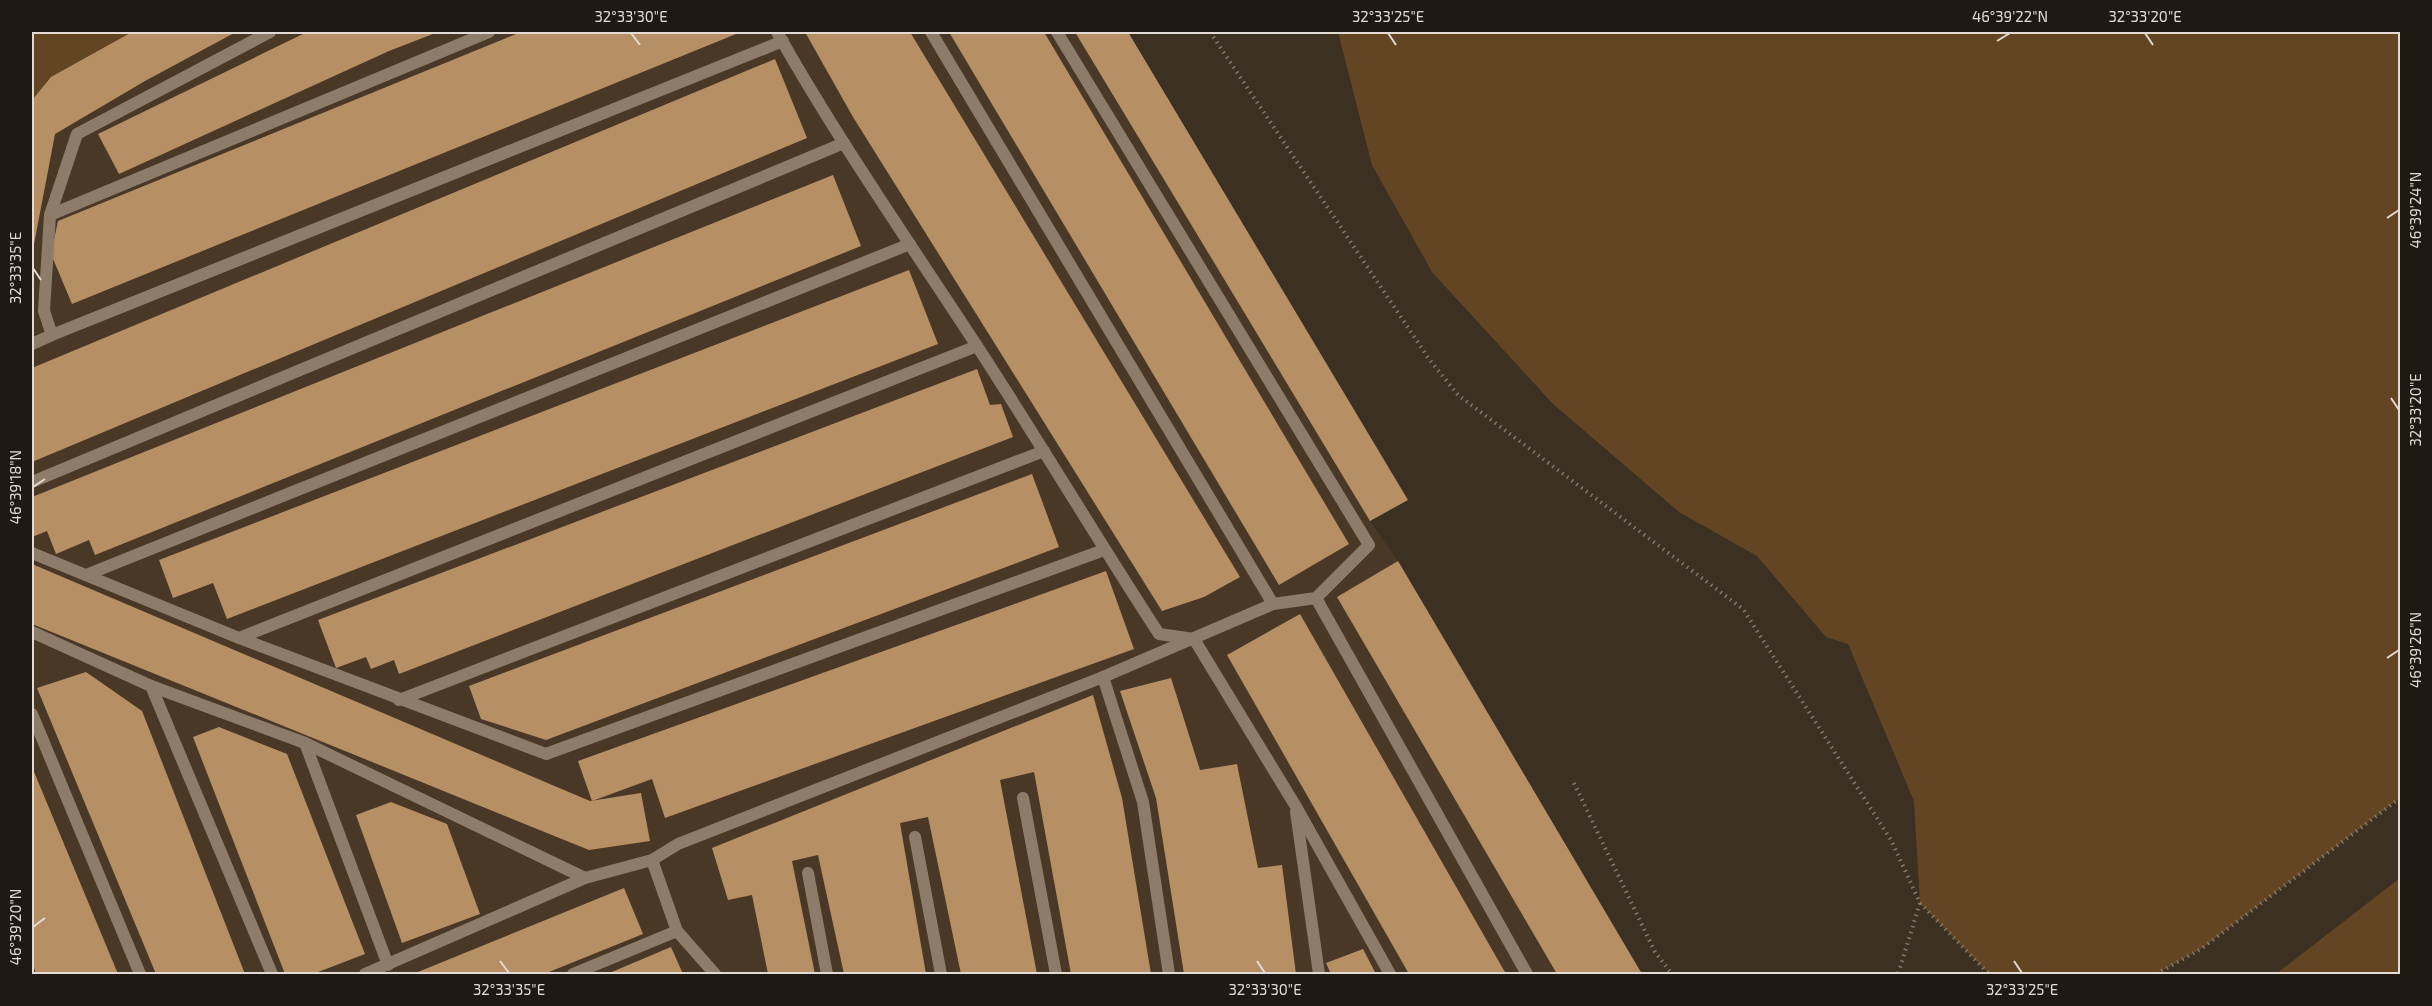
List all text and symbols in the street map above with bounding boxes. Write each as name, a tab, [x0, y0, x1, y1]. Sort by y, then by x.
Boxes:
text: 32°33'30"E	[594, 7, 668, 25]
text: 32°33'25"E	[1352, 7, 1424, 25]
text: 46°39'22"N	[1972, 7, 2048, 25]
text: 32°33'20"E	[2108, 7, 2182, 25]
text: 46°39'24"N	[2406, 172, 2424, 248]
text: 32°33'35"E	[6, 232, 24, 304]
text: 32°33'20"E	[2406, 373, 2424, 447]
text: 46°39'18"N	[6, 450, 24, 524]
text: 46°39'26"N	[2406, 612, 2424, 688]
text: 46°39'20"N	[6, 889, 24, 965]
text: 32°33'35"E	[473, 980, 545, 998]
text: 32°33'30"E	[1228, 980, 1302, 998]
text: 32°33'25"E	[1986, 980, 2058, 998]

